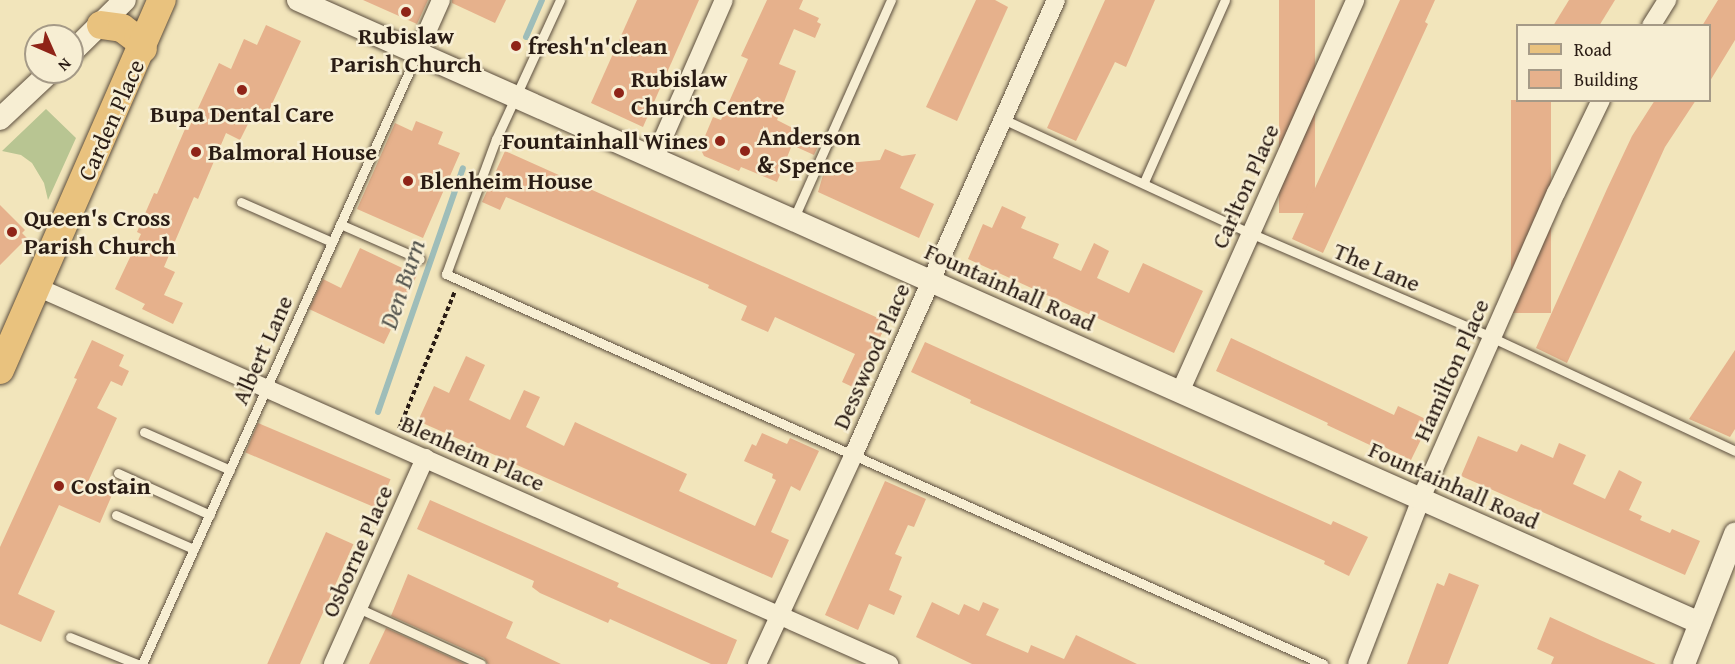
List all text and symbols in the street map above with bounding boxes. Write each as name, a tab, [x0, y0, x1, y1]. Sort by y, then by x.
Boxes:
marker: Rubislaw Parish Church	[399, 5, 413, 19]
place label: Rubislaw Parish Church	[330, 22, 482, 78]
north arrow	[24, 24, 84, 84]
legend	[1516, 24, 1711, 102]
place label: fresh'n'clean	[528, 32, 667, 60]
text: Road	[1574, 36, 1612, 63]
marker: fresh'n'clean	[509, 39, 523, 53]
text: N	[53, 53, 78, 78]
street label: Carden Place	[71, 55, 151, 185]
place label: Rubislaw Church Centre	[631, 65, 784, 121]
text: Building	[1574, 66, 1638, 93]
marker: Bupa Dental Care	[235, 83, 249, 97]
marker: Rubislaw Church Centre	[612, 86, 626, 100]
place label: Bupa Dental Care	[150, 100, 334, 128]
street label: Carlton Place	[1205, 119, 1285, 253]
place label: Anderson & Spence	[757, 123, 860, 179]
place label: Fountainhall Wines	[502, 127, 708, 155]
marker: Fountainhall Wines	[713, 134, 727, 148]
place label: Balmoral House	[208, 138, 377, 166]
marker: Anderson & Spence	[738, 144, 752, 158]
marker: Balmoral House	[189, 145, 203, 159]
place label: Blenheim House	[420, 167, 593, 195]
marker: Blenheim House	[401, 174, 415, 188]
place label: Queen's Cross Parish Church	[24, 204, 176, 260]
marker: Queen's Cross Parish Church	[5, 225, 19, 239]
water label: Den Burn	[372, 235, 432, 333]
street label: The Lane	[1329, 236, 1425, 298]
street label: Fountainhall Road	[920, 237, 1100, 337]
street label: Desswood Place	[826, 278, 916, 434]
street label: Albert Lane	[225, 291, 299, 409]
street label: Hamilton Place	[1407, 294, 1495, 446]
street label: Blenheim Place	[397, 408, 549, 498]
street label: Fountainhall Road	[1364, 435, 1544, 535]
place label: Costain	[71, 472, 151, 500]
marker: Costain	[52, 479, 66, 493]
street label: Osborne Place	[315, 480, 399, 622]

